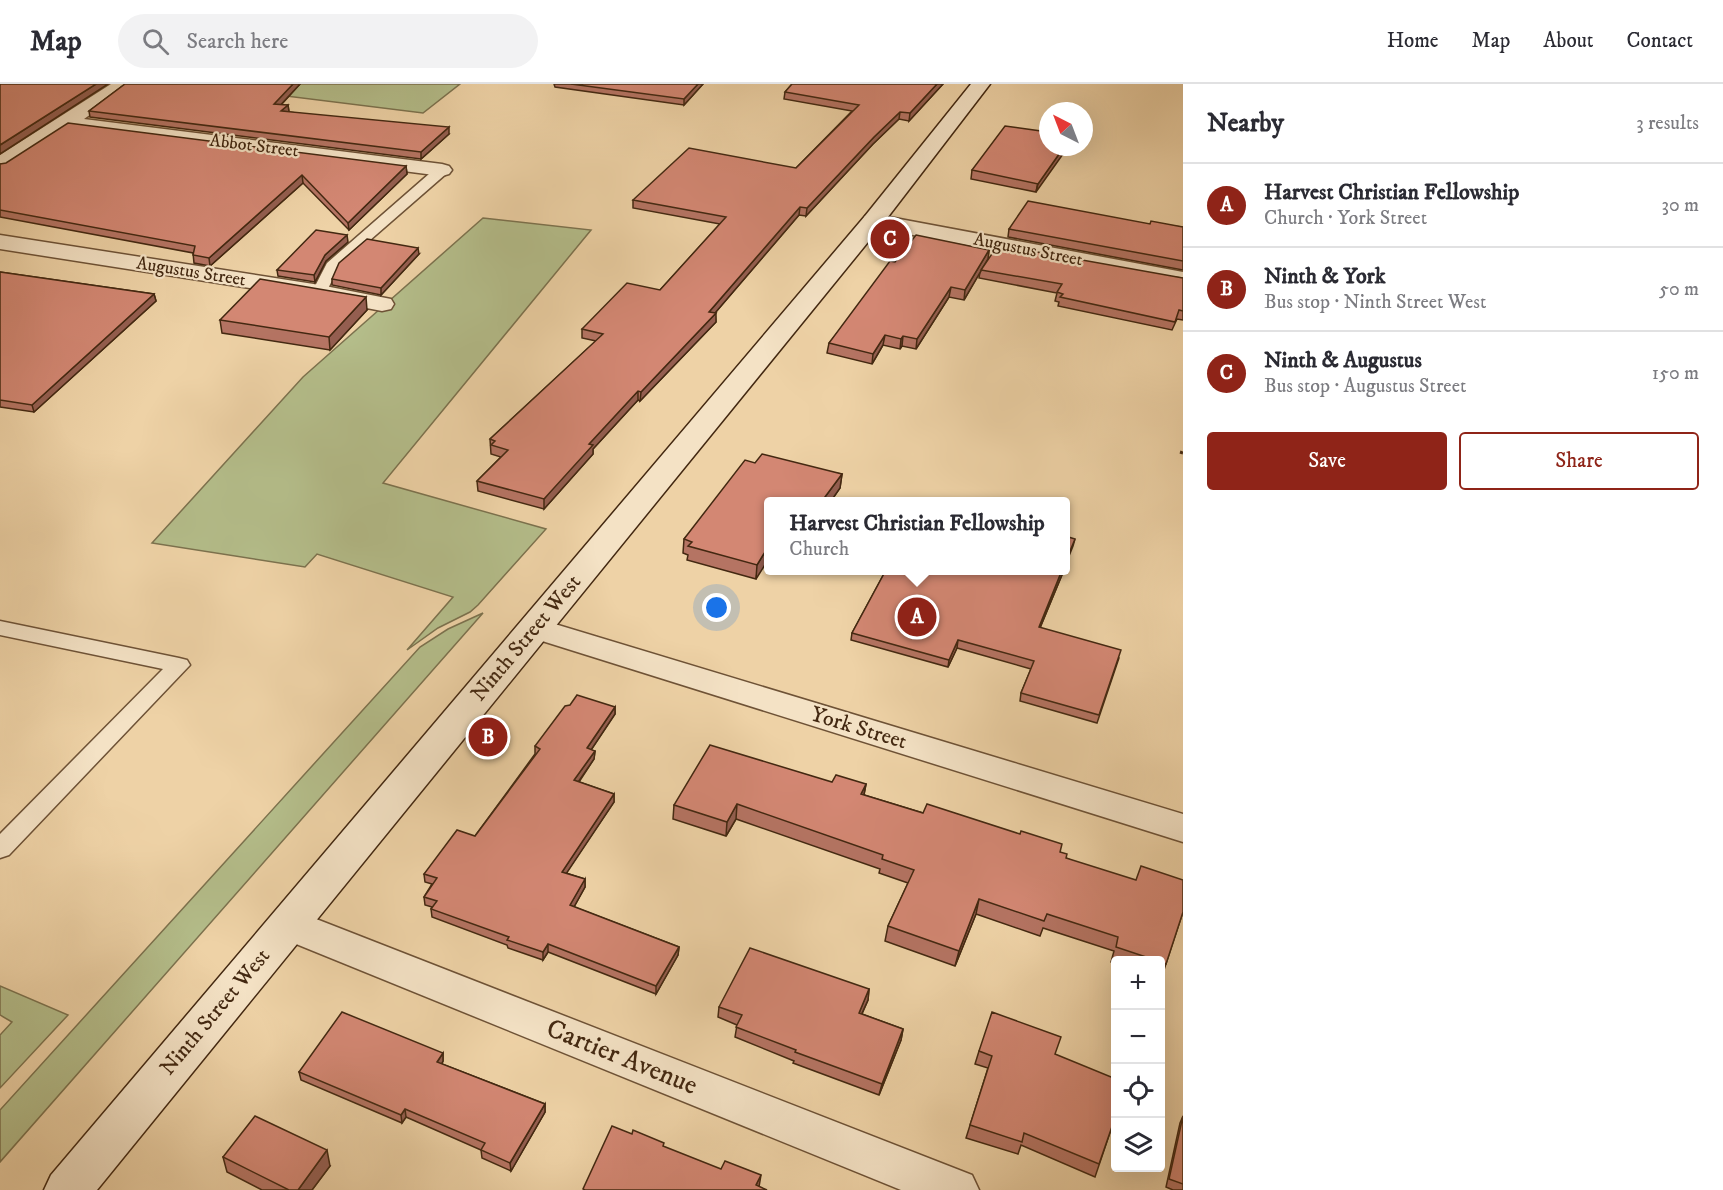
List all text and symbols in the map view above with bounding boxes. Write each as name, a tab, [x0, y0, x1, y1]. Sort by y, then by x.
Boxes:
search box	[118, 14, 538, 68]
text: Map	[30, 24, 82, 59]
icon: search	[139, 25, 172, 58]
text: Search here	[187, 28, 288, 55]
text: Home	[1387, 28, 1439, 54]
text: Map	[1472, 28, 1510, 54]
text: About	[1543, 28, 1594, 54]
text: Contact	[1627, 28, 1693, 54]
north arrow	[1039, 102, 1093, 156]
text: Nearby	[1207, 107, 1284, 140]
text: 3 results	[1636, 111, 1699, 136]
street label: Abbot Street	[208, 130, 300, 162]
text: Harvest Christian Fellowship	[1264, 179, 1519, 206]
text: A	[1220, 193, 1233, 218]
text: 30 m	[1661, 193, 1699, 218]
text: Church · York Street	[1264, 206, 1427, 231]
pin: C	[870, 216, 910, 262]
street label: Augustus Street	[972, 229, 1085, 271]
street label: Augustus Street	[135, 252, 248, 292]
text: Ninth & York	[1264, 263, 1386, 290]
text: B	[1220, 277, 1233, 302]
text: 50 m	[1659, 277, 1699, 302]
text: Bus stop · Ninth Street West	[1264, 290, 1486, 315]
text: Ninth & Augustus	[1264, 347, 1422, 374]
text: C	[1220, 361, 1233, 386]
text: 150 m	[1652, 361, 1699, 386]
text: Bus stop · Augustus Street	[1264, 374, 1466, 399]
button: Save	[1207, 432, 1447, 490]
button: Share	[1459, 432, 1699, 490]
popup	[764, 497, 1070, 575]
text: Harvest Christian Fellowship	[789, 510, 1045, 537]
text: Church	[789, 537, 849, 562]
street label: Ninth Street West	[465, 569, 587, 707]
your location	[702, 593, 731, 622]
pin: A	[898, 594, 936, 640]
street label: York Street	[808, 701, 910, 755]
pin: B	[468, 714, 508, 760]
street label: Ninth Street West	[154, 943, 276, 1081]
map controls	[1111, 956, 1165, 1172]
button: +	[1111, 956, 1165, 1010]
button: −	[1111, 1010, 1165, 1064]
street label: Cartier Avenue	[541, 1011, 703, 1103]
button: locate	[1111, 1064, 1165, 1118]
button: layers	[1111, 1118, 1165, 1172]

